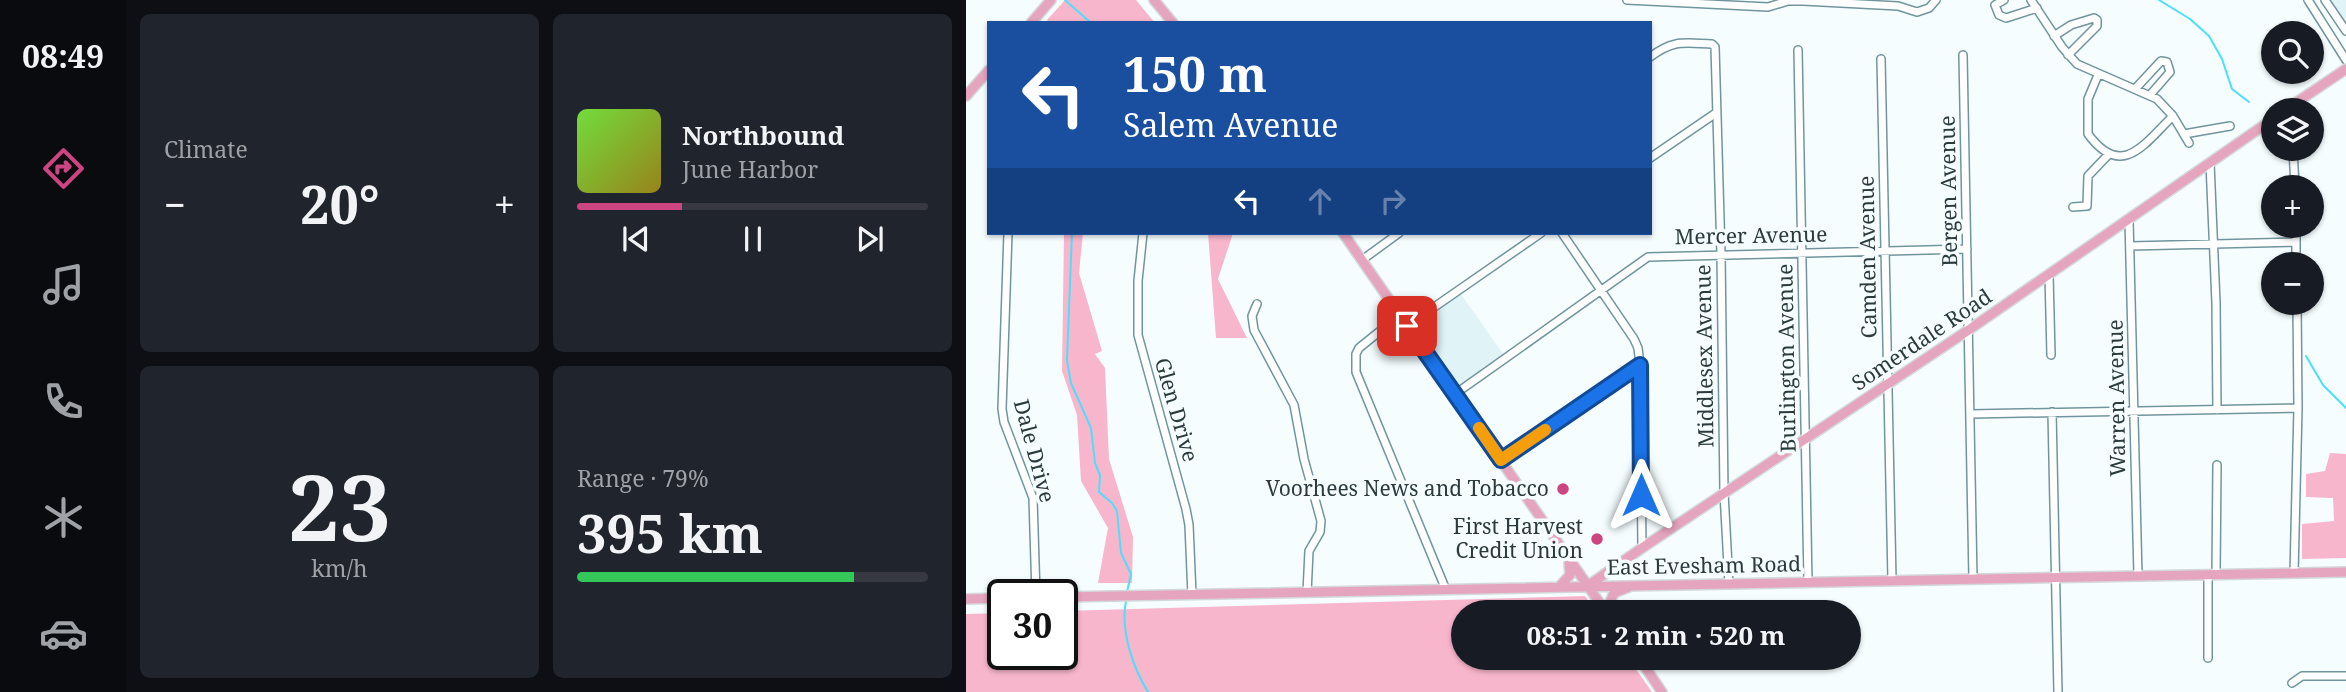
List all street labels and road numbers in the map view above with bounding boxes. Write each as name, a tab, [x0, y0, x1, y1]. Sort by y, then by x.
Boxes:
street label: Bergen Avenue	[1933, 115, 1963, 267]
street label: Camden Avenue	[1852, 175, 1882, 339]
street label: Mercer Avenue	[1674, 220, 1828, 250]
street label: Burlington Avenue	[1770, 263, 1802, 453]
street label: Middlesex Avenue	[1688, 264, 1720, 448]
street label: Somerdale Road	[1846, 282, 1997, 396]
street label: Warren Avenue	[2101, 319, 2131, 477]
street label: Glen Drive	[1149, 354, 1205, 465]
street label: Dale Drive	[1008, 396, 1062, 505]
street label: East Evesham Road	[1607, 549, 1801, 581]

